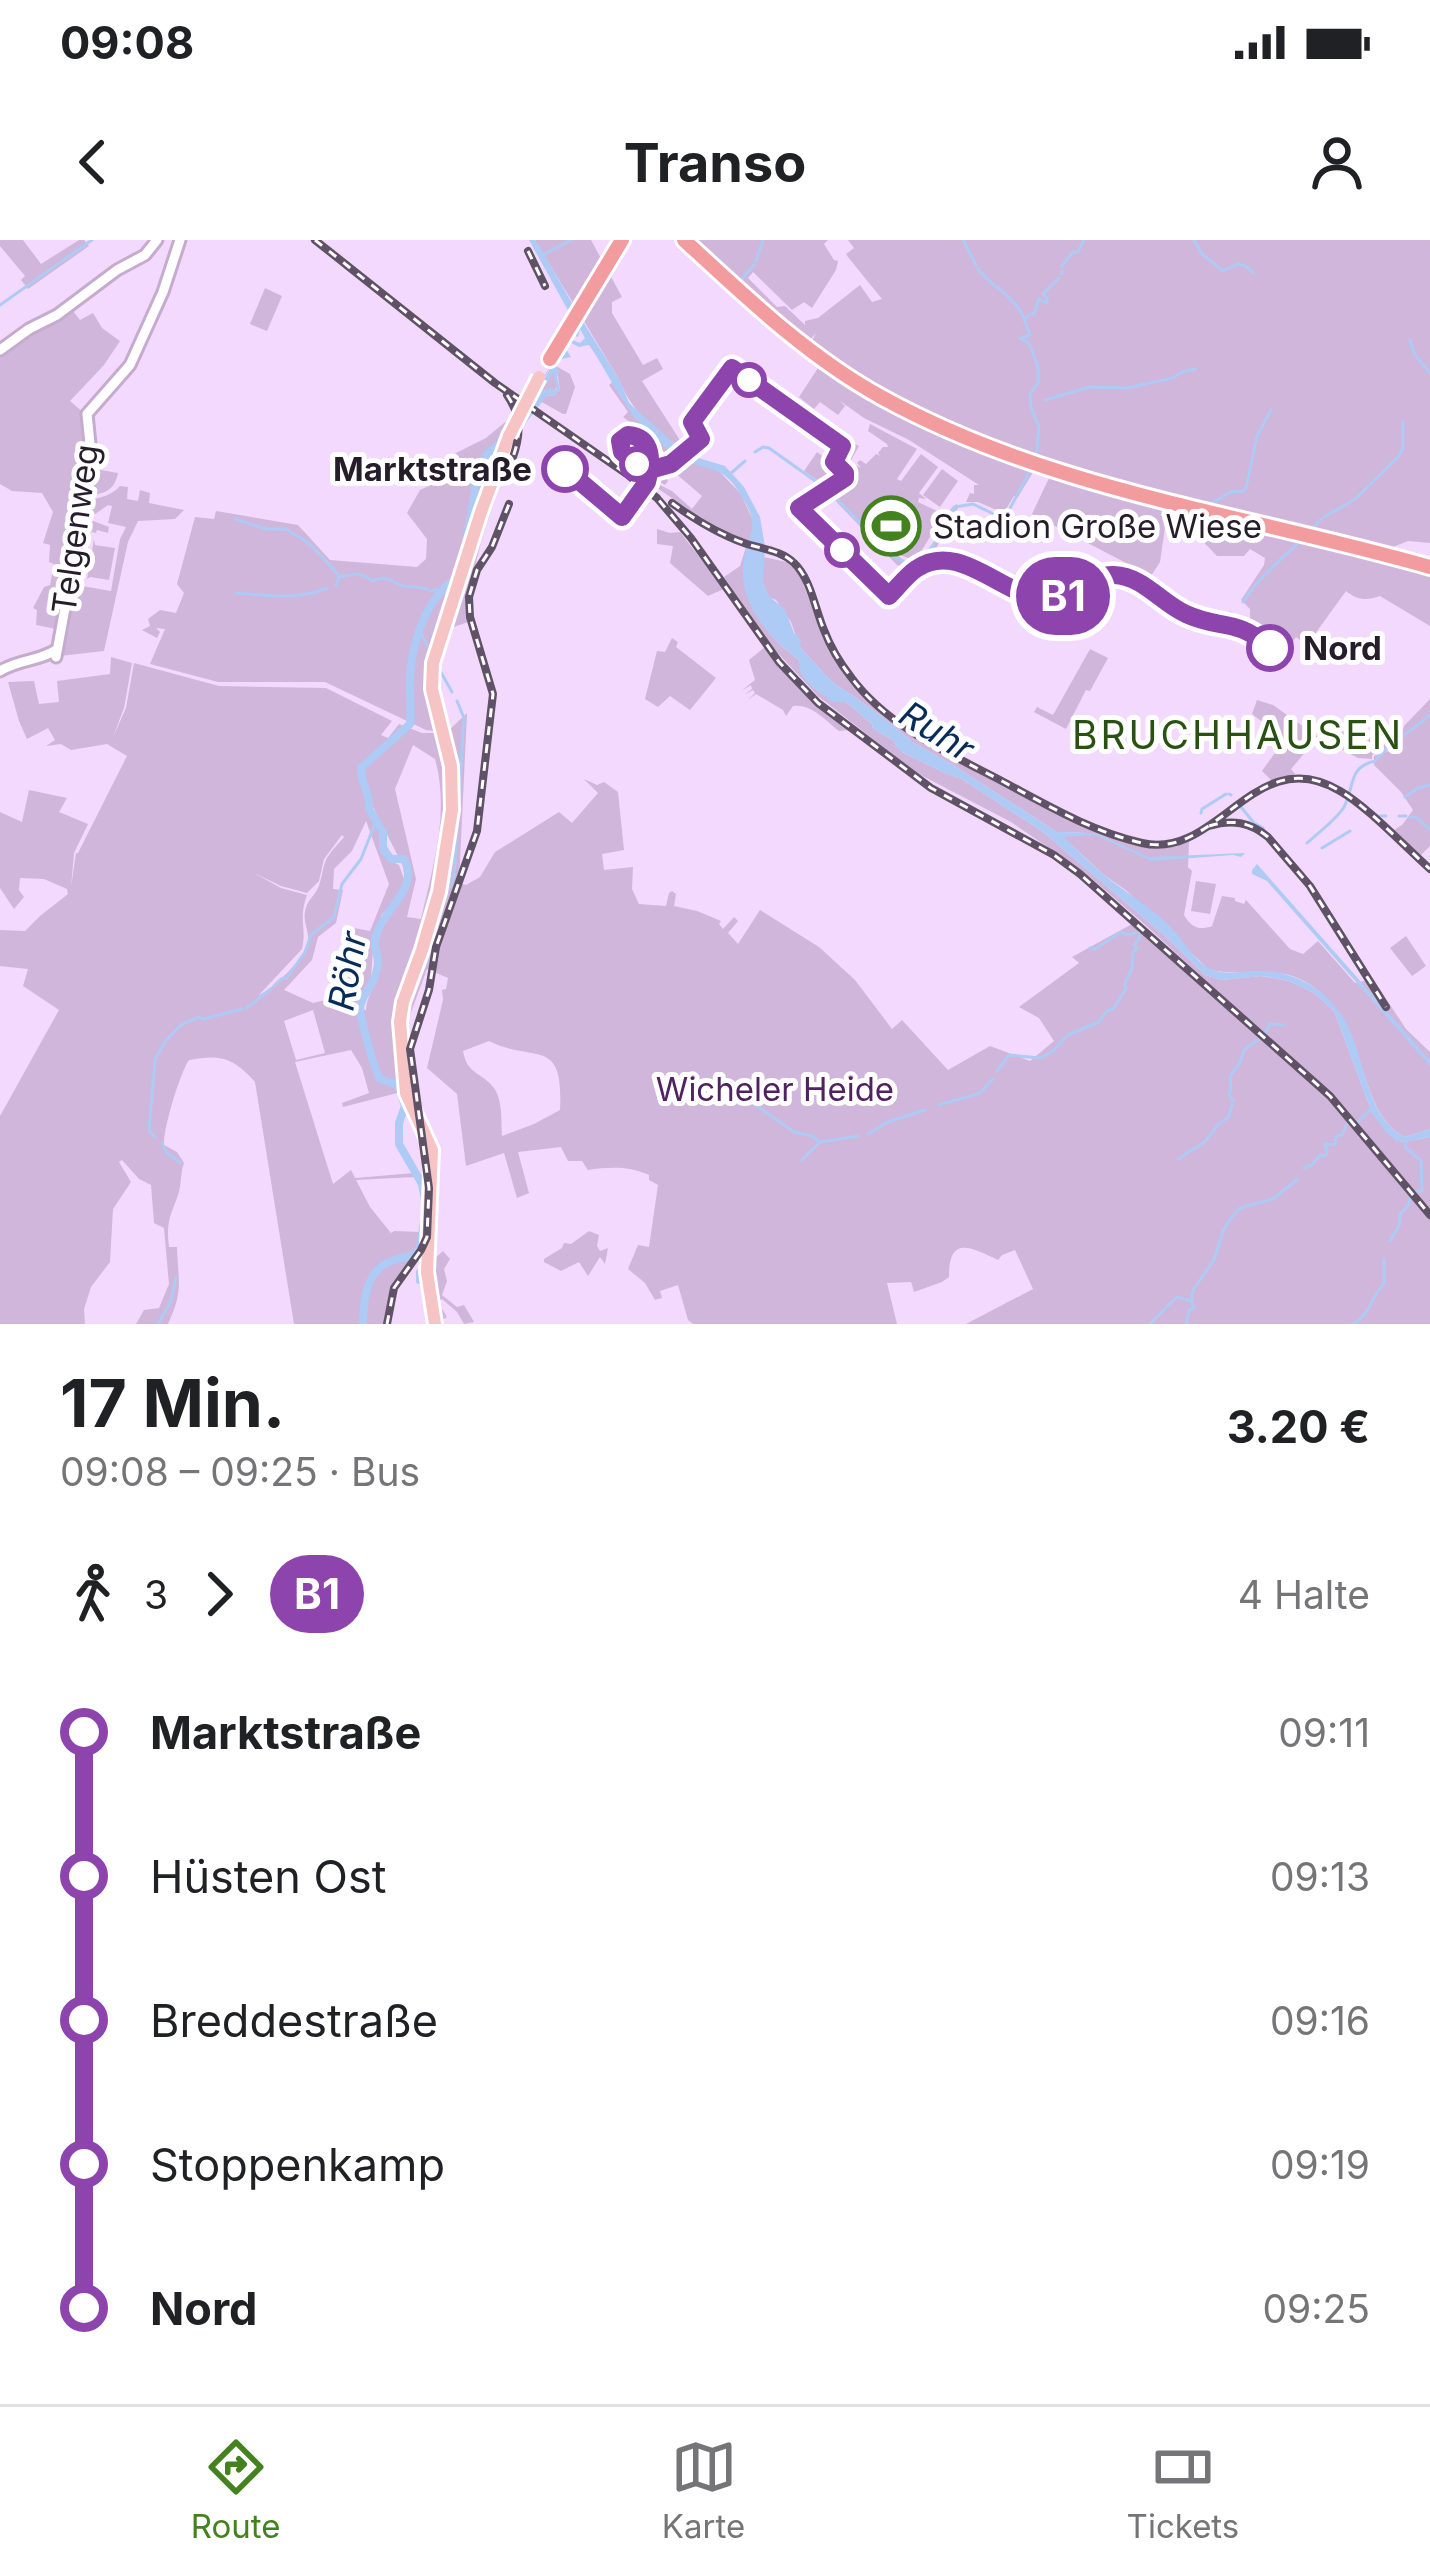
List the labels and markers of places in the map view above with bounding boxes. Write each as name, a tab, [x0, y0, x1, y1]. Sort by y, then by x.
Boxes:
unlabelled marker	[733, 364, 765, 396]
marker: Marktstraße	[543, 447, 587, 491]
unlabelled marker	[621, 448, 653, 480]
place label: Marktstraße	[333, 449, 532, 489]
sports icon: Stadion Große Wiese	[860, 495, 922, 557]
place label: Stadion Große Wiese	[933, 506, 1262, 546]
unlabelled marker	[826, 534, 858, 566]
marker: Nord	[1248, 626, 1292, 670]
place label: Nord	[1303, 628, 1382, 668]

